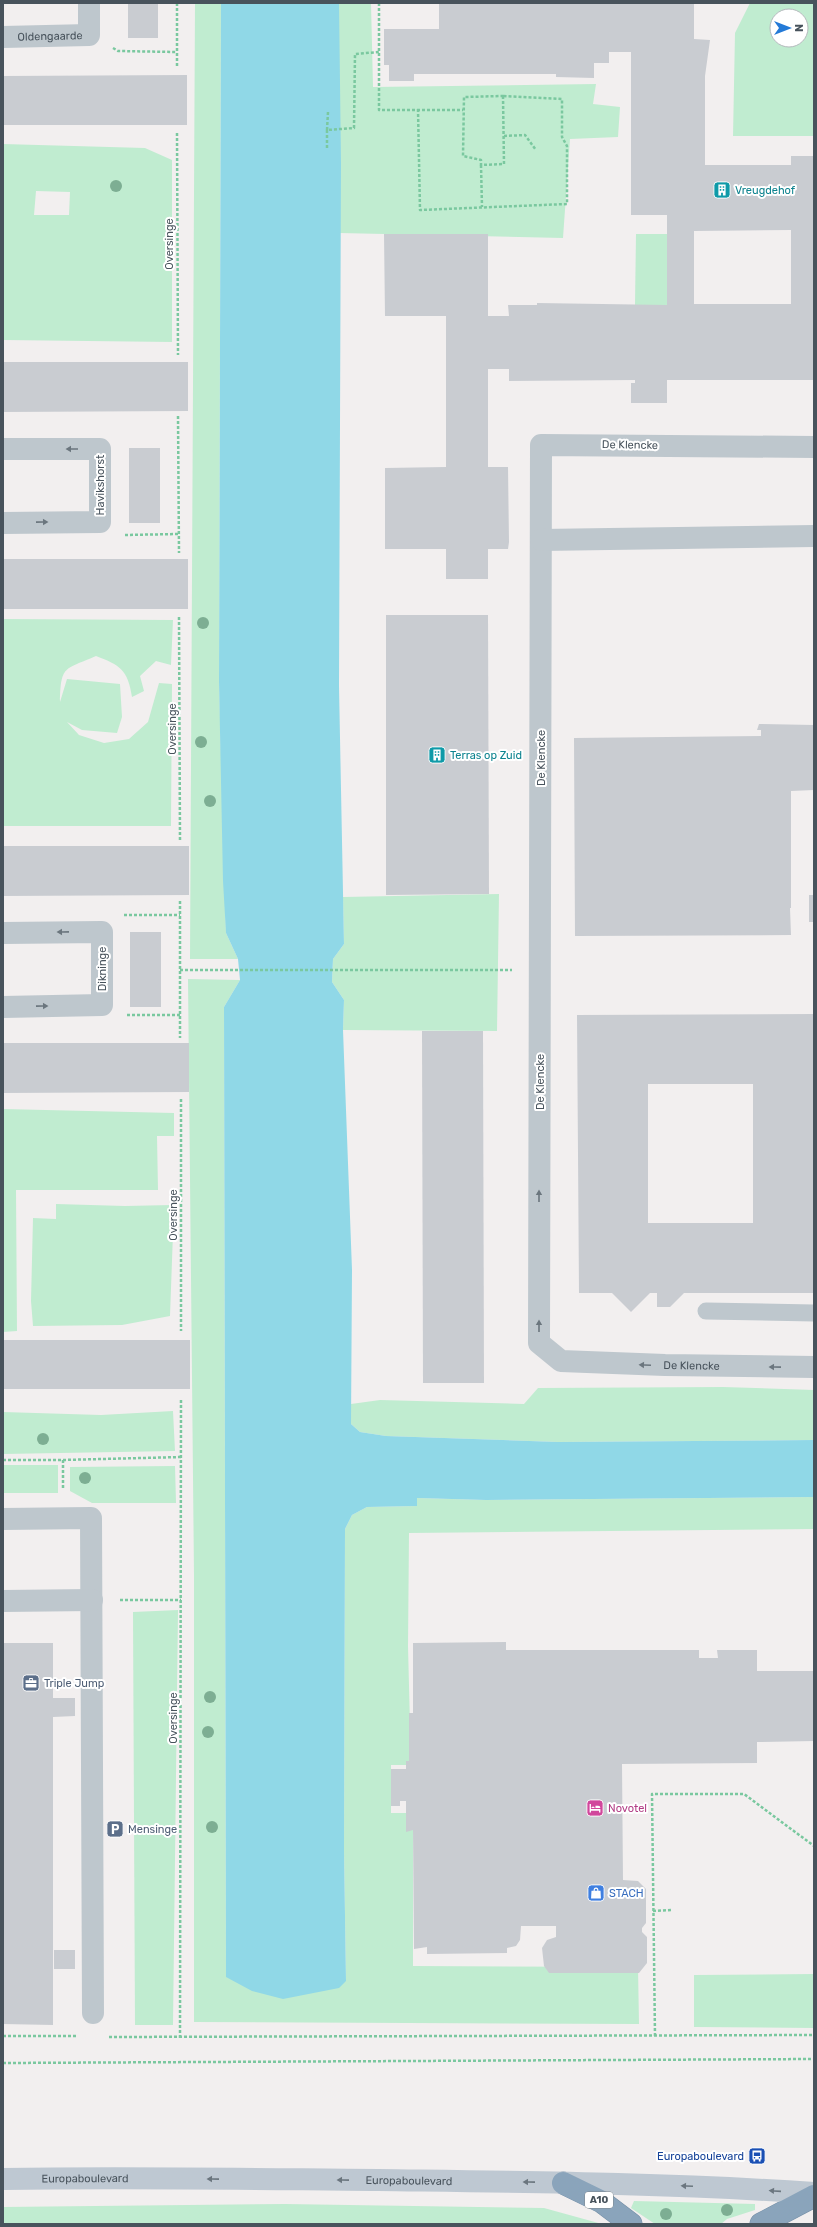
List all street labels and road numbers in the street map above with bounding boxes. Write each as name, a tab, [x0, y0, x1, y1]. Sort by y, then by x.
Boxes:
street label: Oldengaarde	[17, 29, 83, 43]
street label: Oversinge	[163, 218, 176, 270]
street label: De Klencke	[602, 438, 658, 452]
street label: Havikshorst	[94, 454, 107, 515]
street label: Oversinge	[166, 703, 179, 755]
street label: De Klencke	[535, 730, 548, 786]
street label: Dikninge	[96, 947, 109, 991]
street label: De Klencke	[534, 1054, 547, 1110]
street label: Oversinge	[167, 1189, 180, 1241]
street label: De Klencke	[663, 1358, 720, 1372]
street label: Oversinge	[167, 1692, 180, 1744]
street label: Europaboulevard	[41, 2172, 129, 2185]
street label: Europaboulevard	[365, 2173, 453, 2187]
road number: A10	[585, 2192, 613, 2208]

